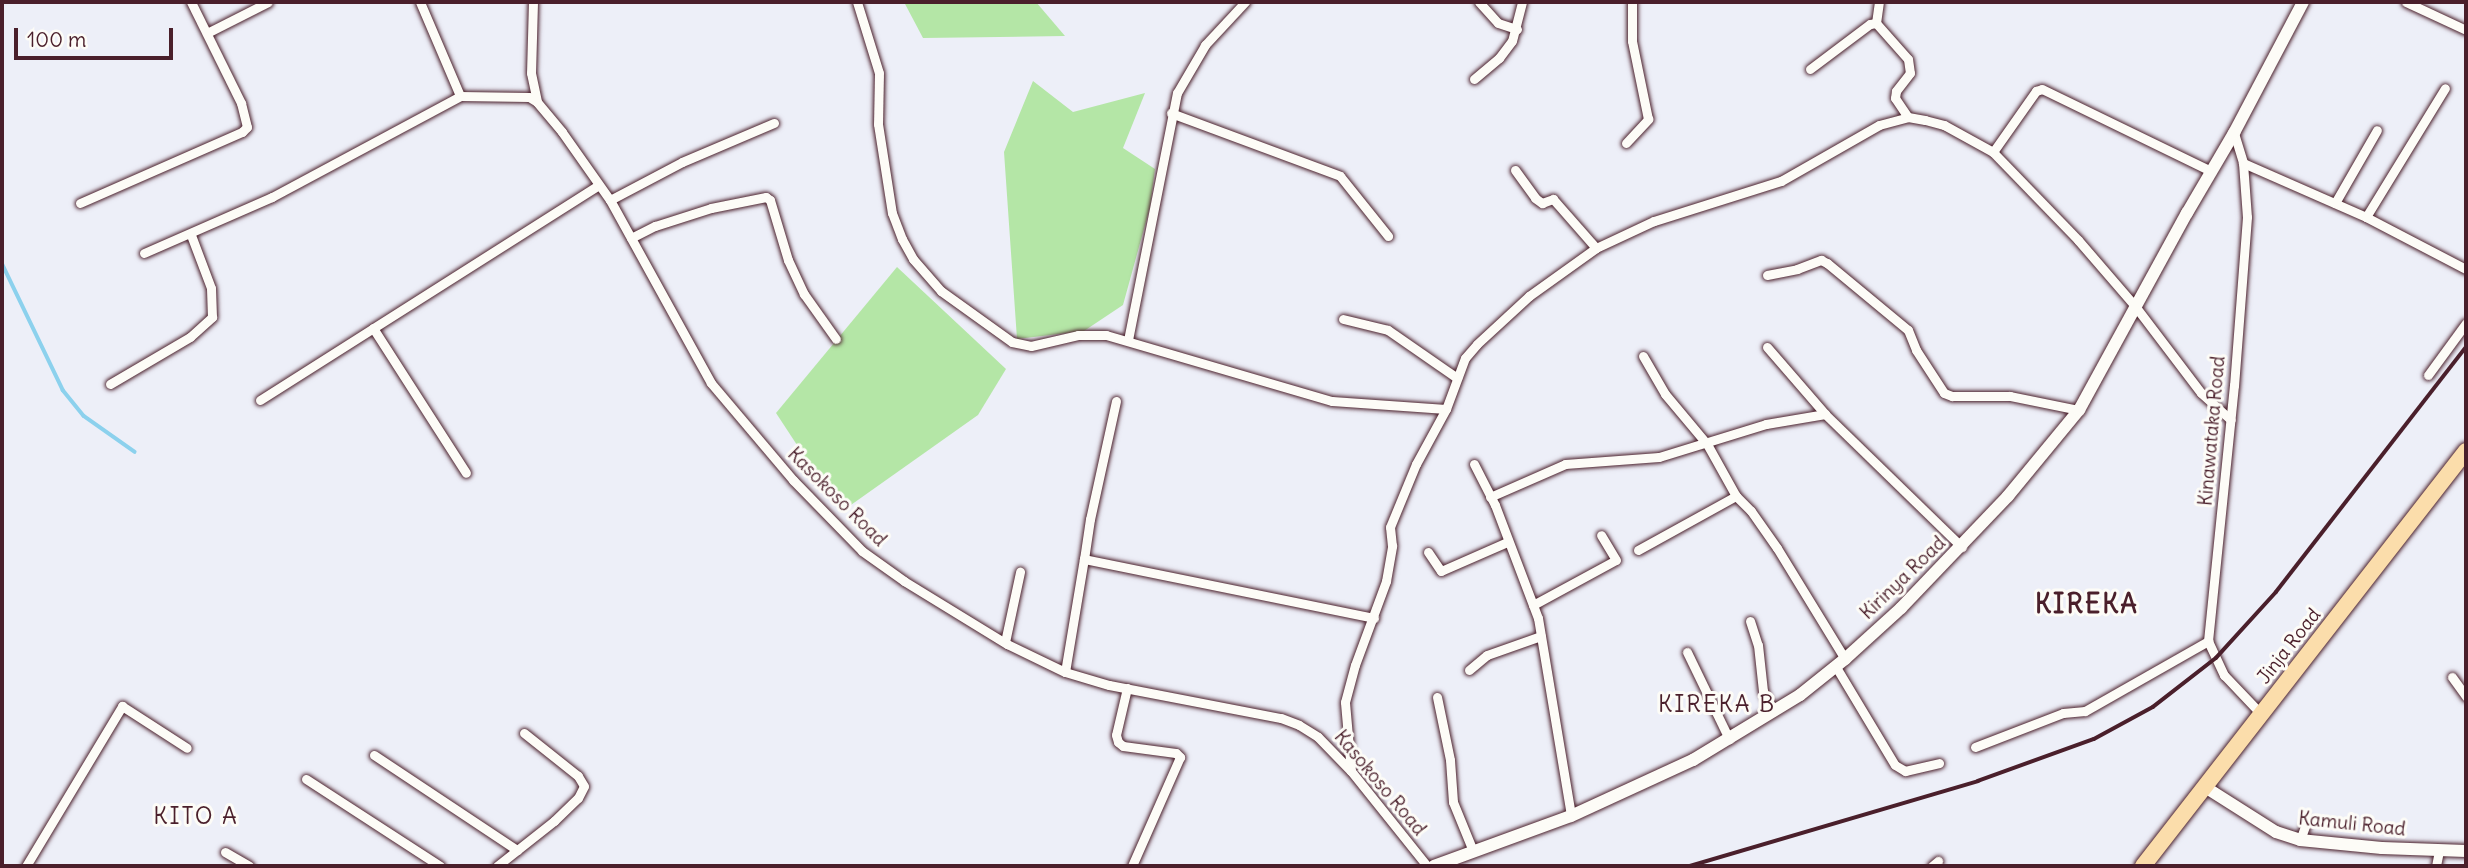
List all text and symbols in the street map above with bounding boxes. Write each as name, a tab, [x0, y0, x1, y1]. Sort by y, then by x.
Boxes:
scale bar	[18, 14, 177, 58]
text: 100 m	[27, 26, 86, 53]
street label: Kinawataka Road	[2194, 355, 2230, 507]
street label: Kasokoso Road	[783, 443, 891, 551]
street label: Kirinya Road	[1856, 532, 1950, 624]
district label: KIREKA	[2036, 588, 2138, 620]
street label: Jinja Road	[2253, 604, 2325, 688]
district label: KIREKA B	[1659, 690, 1775, 718]
street label: Kasokoso Road	[1329, 726, 1431, 840]
district label: KITO A	[154, 802, 238, 830]
street label: Kamuli Road	[2297, 807, 2407, 841]

